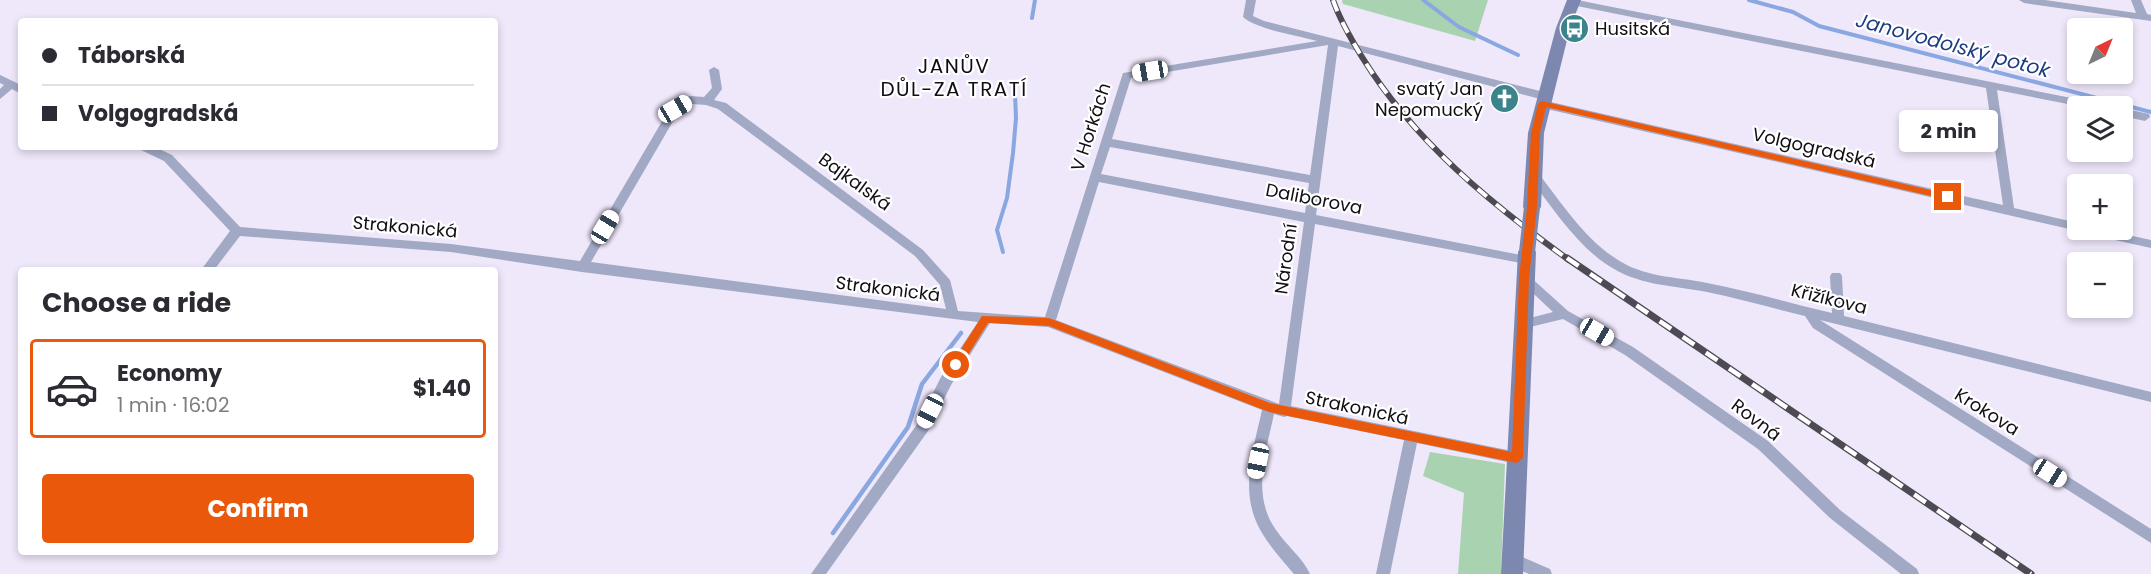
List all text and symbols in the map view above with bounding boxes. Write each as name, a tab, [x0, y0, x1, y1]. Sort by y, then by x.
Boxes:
water label: Janovodolský potok	[1853, 6, 2055, 85]
bus stop icon: Husitská	[1558, 13, 1590, 45]
place label: Husitská	[1595, 16, 1670, 41]
north arrow	[2067, 18, 2133, 84]
map controls	[2067, 18, 2133, 318]
text: Táborská	[78, 40, 185, 71]
district label: JANŮV DŮL-ZA TRATÍ	[880, 52, 1028, 103]
car	[1131, 59, 1169, 83]
place label: svatý Jan Nepomucký	[1375, 76, 1483, 122]
street label: V Horkách	[1064, 79, 1117, 174]
church icon: svatý Jan Nepomucký	[1488, 83, 1520, 115]
car	[655, 92, 695, 126]
button: layers	[2067, 96, 2133, 162]
text: Volgogradská	[78, 98, 239, 129]
callout: 2 min	[1898, 110, 1998, 152]
text: 2 min	[1920, 117, 1977, 145]
street label: Volgogradská	[1750, 121, 1878, 174]
street label: Bajkalská	[814, 147, 897, 217]
button: +	[2067, 174, 2133, 240]
street label: Daliborova	[1264, 177, 1365, 220]
route end	[1934, 183, 1961, 210]
car	[588, 207, 622, 247]
street label: Strakonická	[352, 209, 458, 244]
street label: Národní	[1268, 222, 1303, 296]
button: −	[2067, 252, 2133, 318]
street label: Strakonická	[834, 270, 942, 307]
street label: Křižíkova	[1788, 277, 1870, 320]
text: Choose a ride	[42, 284, 231, 321]
car	[1577, 315, 1617, 349]
route start	[942, 351, 969, 378]
text: Economy	[117, 358, 222, 389]
icon: car	[45, 362, 99, 416]
text: $1.40	[413, 373, 471, 404]
street label: Krokova	[1950, 382, 2024, 441]
street label: Strakonická	[1303, 384, 1411, 431]
text: 1 min · 16:02	[117, 391, 229, 419]
car	[914, 391, 946, 431]
street label: Rovná	[1726, 393, 1786, 447]
car	[1245, 442, 1271, 480]
car	[2030, 456, 2070, 490]
button: Confirm	[42, 474, 474, 543]

